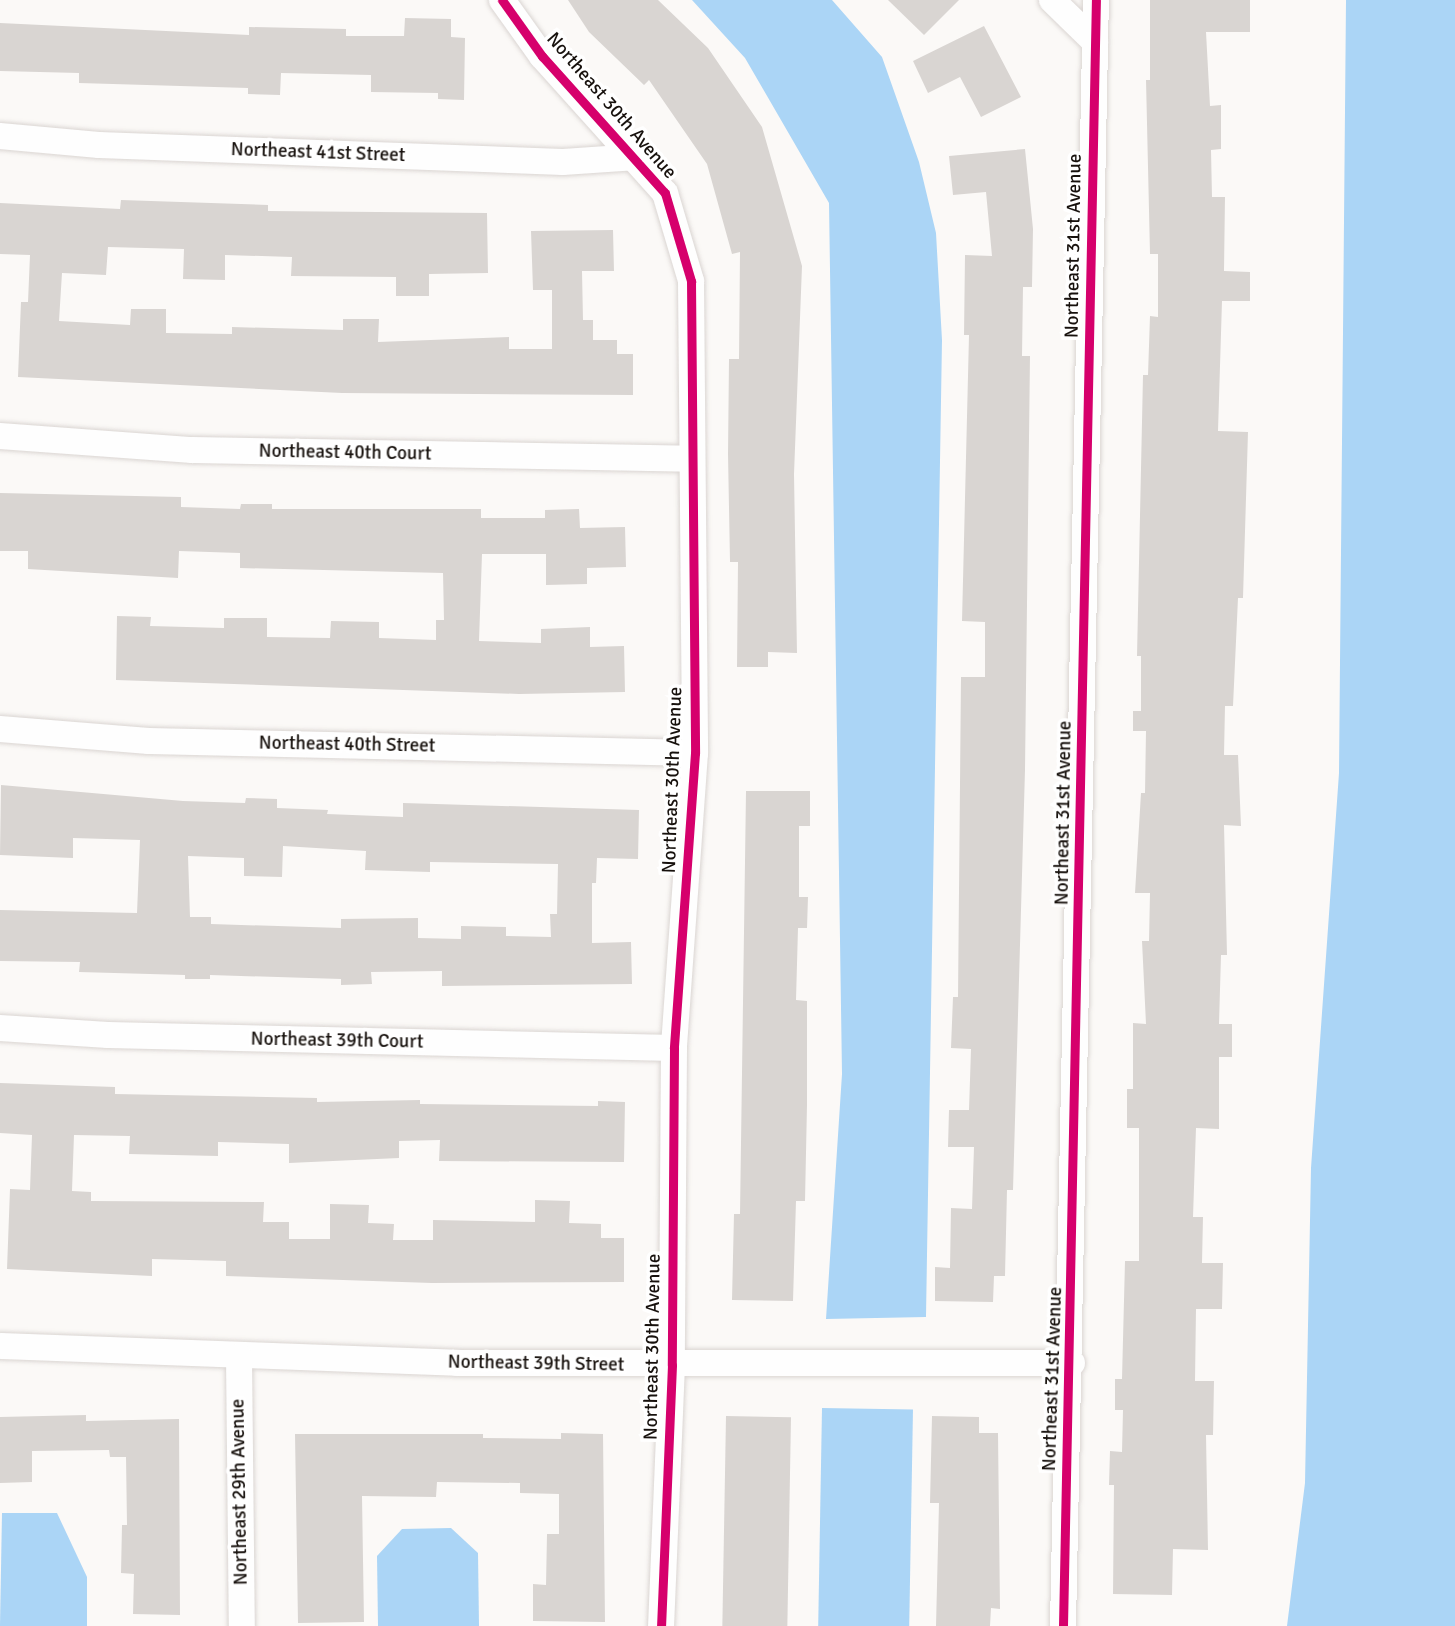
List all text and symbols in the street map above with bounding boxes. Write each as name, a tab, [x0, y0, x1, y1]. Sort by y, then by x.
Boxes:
street label: Northeast 30th Avenue	[541, 28, 681, 184]
street label: Northeast 41st Street	[230, 139, 406, 167]
street label: Northeast 31st Avenue	[1061, 154, 1087, 338]
street label: Northeast 40th Court	[258, 440, 432, 466]
street label: Northeast 30th Avenue	[658, 686, 688, 874]
street label: Northeast 31st Avenue	[1051, 721, 1077, 905]
street label: Northeast 40th Street	[258, 732, 436, 758]
street label: Northeast 39th Court	[250, 1028, 424, 1054]
street label: Northeast 30th Avenue	[640, 1254, 666, 1440]
street label: Northeast 31st Avenue	[1038, 1286, 1068, 1472]
street label: Northeast 39th Street	[447, 1351, 625, 1377]
street label: Northeast 29th Avenue	[227, 1399, 253, 1585]

